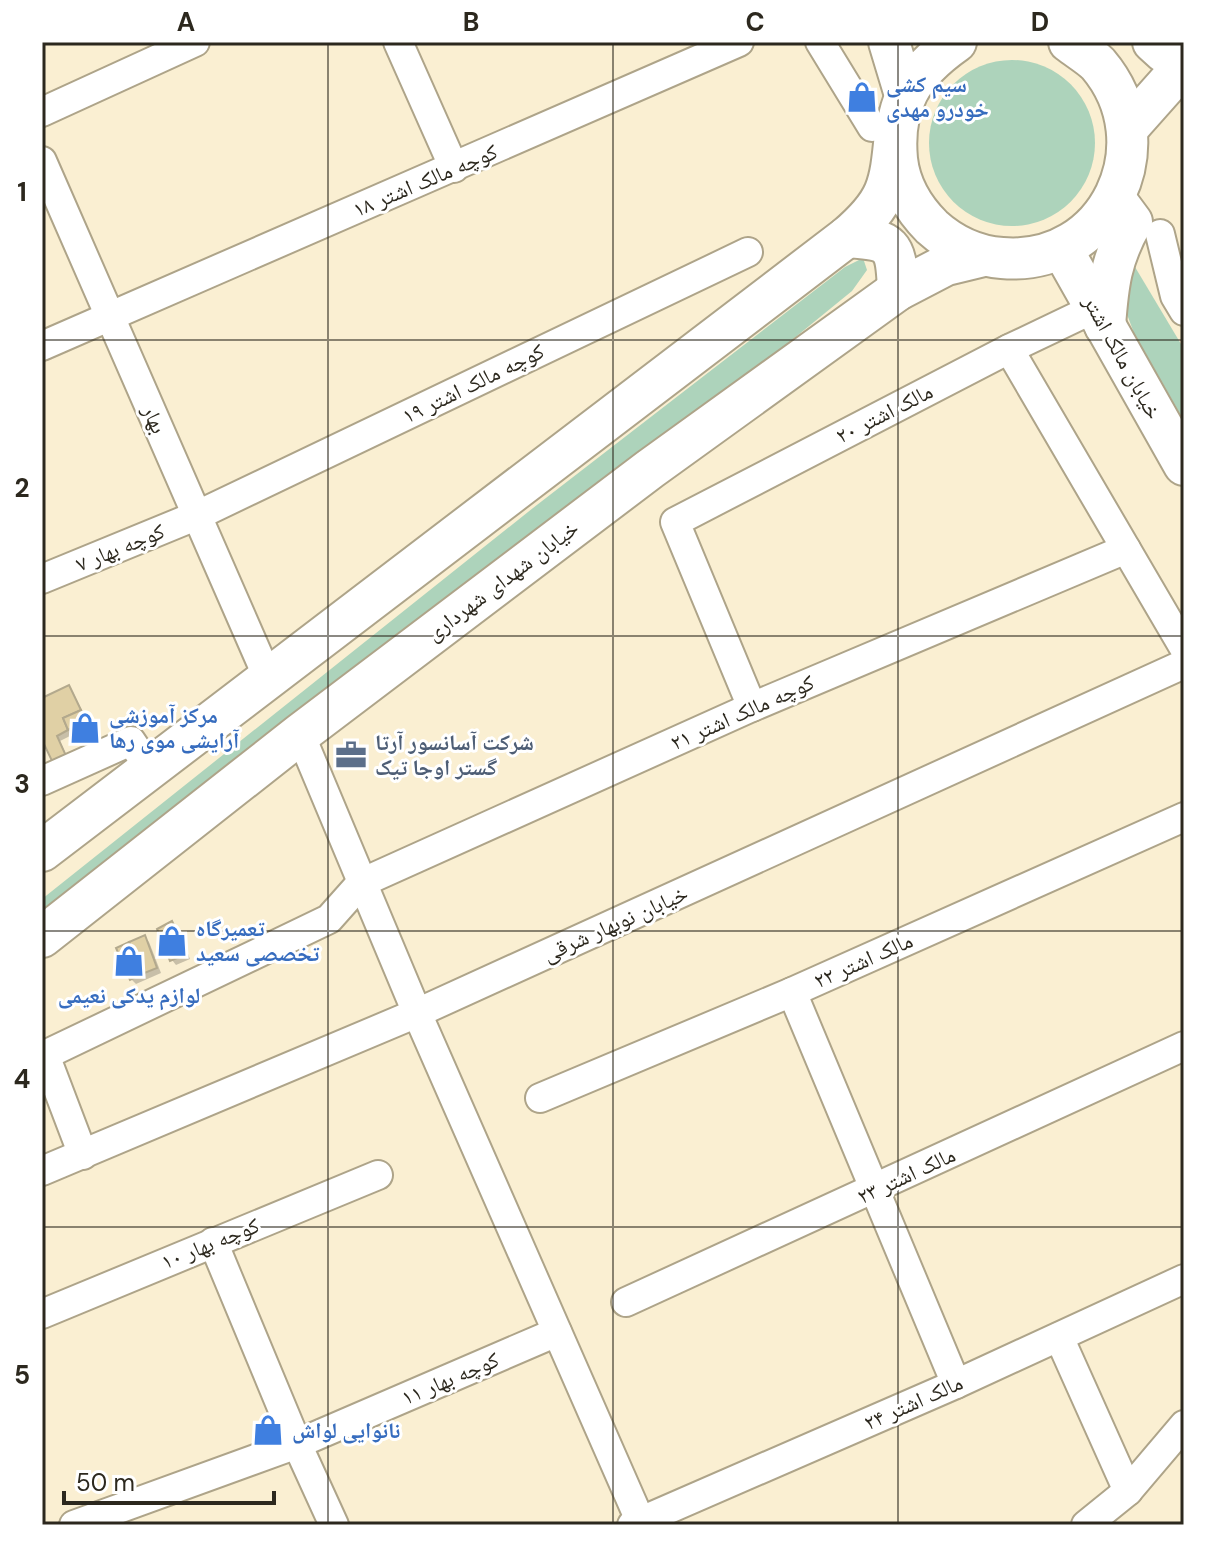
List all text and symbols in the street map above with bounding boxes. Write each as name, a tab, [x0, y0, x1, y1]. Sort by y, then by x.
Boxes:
text: A	[177, 5, 195, 39]
text: B	[463, 5, 479, 39]
text: C	[745, 5, 765, 39]
text: D	[1031, 5, 1049, 39]
place label: سیم کشی خودرو مهدی	[886, 70, 989, 124]
shop icon: سیم کشی خودرو مهدی	[845, 80, 879, 114]
street label: کوچه مالک اشتر ۱۸	[348, 137, 502, 224]
text: 1	[17, 175, 27, 209]
street label: خیابان مالک اشتر	[1076, 289, 1169, 424]
street label: کوچه مالک اشتر ۱۹	[397, 337, 549, 430]
street label: مالک اشتر ۲۰	[831, 377, 938, 450]
street label: بهار	[135, 399, 174, 438]
text: 2	[14, 471, 30, 505]
street label: خیابان شهدای شهرداری	[420, 513, 585, 647]
street label: کوچه بهار ۷	[71, 517, 169, 578]
street label: کوچه مالک اشتر ۲۱	[666, 668, 819, 757]
place label: مرکز آموزشی آرایشی موی رها	[109, 701, 239, 755]
shop icon: مرکز آموزشی آرایشی موی رها	[68, 711, 102, 745]
place label: شرکت آسانسور آرتا گستر اوجا تیک	[375, 728, 534, 782]
office icon: شرکت آسانسور آرتا گستر اوجا تیک	[334, 738, 368, 772]
text: 3	[14, 767, 30, 801]
street label: خیابان نوبهار شرقی	[538, 878, 692, 968]
place label: تعمیرگاه تخصصی سعید	[196, 914, 320, 968]
shop icon: تعمیرگاه تخصصی سعید	[155, 924, 189, 958]
street label: مالک اشتر ۲۲	[809, 926, 917, 995]
shop icon: لوازم یدکی نعیمی	[112, 944, 146, 978]
place label: لوازم یدکی نعیمی	[58, 981, 200, 1011]
text: 4	[14, 1062, 30, 1096]
street label: مالک اشتر ۲۳	[852, 1140, 960, 1211]
street label: کوچه بهار ۱۰	[157, 1211, 264, 1276]
street label: کوچه بهار ۱۱	[397, 1345, 503, 1412]
text: 5	[14, 1358, 30, 1392]
street label: مالک اشتر ۲۴	[859, 1368, 967, 1437]
shop icon: نانوایی لواش	[251, 1413, 285, 1447]
place label: نانوایی لواش	[292, 1416, 400, 1445]
scale bar	[64, 1455, 274, 1505]
text: 50 m	[76, 1467, 135, 1498]

